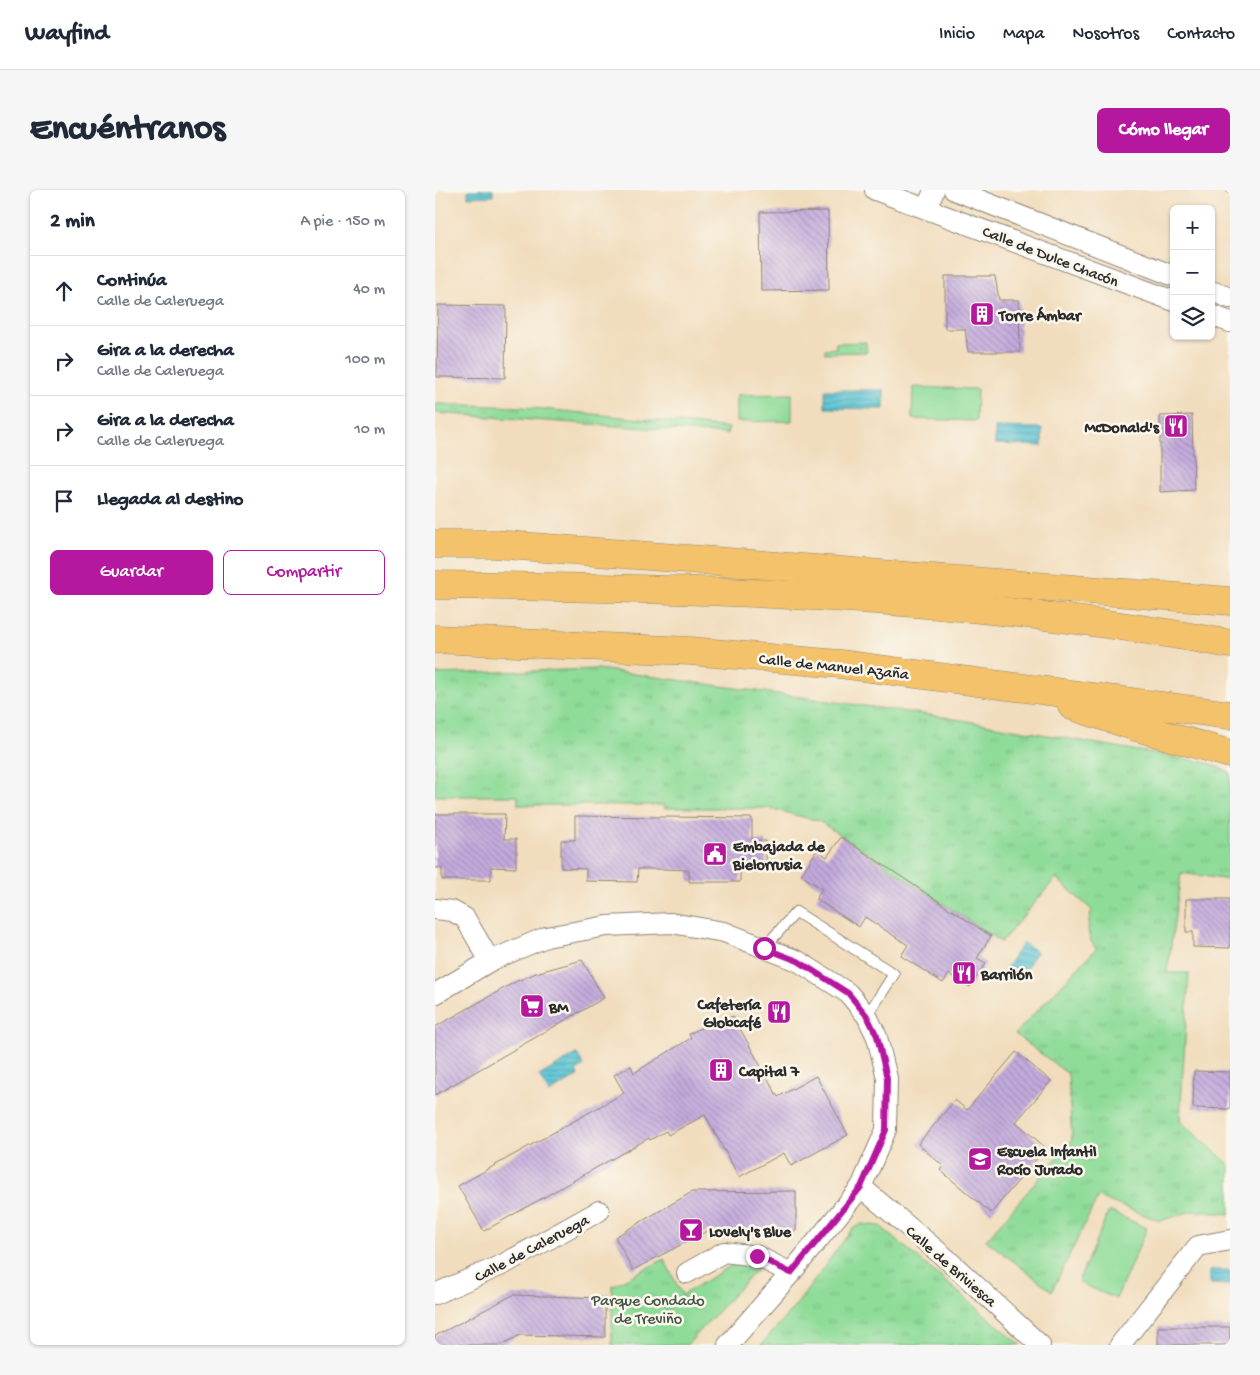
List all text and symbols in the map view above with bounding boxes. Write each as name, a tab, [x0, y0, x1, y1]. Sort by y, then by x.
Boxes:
text: Wayfind	[25, 20, 109, 49]
text: Inicio	[939, 24, 975, 45]
text: Mapa	[1003, 24, 1044, 45]
text: Nosotros	[1072, 24, 1139, 45]
text: Contacto	[1167, 24, 1235, 45]
button: Cómo llegar	[1097, 108, 1230, 153]
text: Encuéntranos	[30, 110, 225, 151]
map controls	[1170, 205, 1215, 340]
button: +	[1170, 205, 1215, 250]
text: 2 min	[50, 210, 95, 235]
text: A pie · 150 m	[300, 213, 385, 232]
street label: Calle de Dulce Chacón	[979, 224, 1121, 293]
button: −	[1170, 250, 1215, 295]
text: Continúa	[97, 270, 167, 293]
icon: ahead	[50, 277, 78, 305]
text: 40 m	[353, 281, 385, 300]
text: Calle de Caleruega	[97, 293, 224, 312]
button: layers	[1170, 295, 1215, 340]
building icon: Torre Ámbar	[969, 301, 995, 327]
place label: Torre Ámbar	[997, 306, 1083, 327]
text: Gira a la derecha	[97, 340, 234, 363]
icon: right	[50, 347, 78, 375]
text: 100 m	[345, 351, 385, 370]
text: Calle de Caleruega	[97, 363, 224, 382]
text: Gira a la derecha	[97, 410, 234, 433]
restaurant icon: McDonald's	[1163, 413, 1189, 439]
icon: right	[50, 417, 78, 445]
place label: McDonald's	[1084, 420, 1160, 439]
text: 10 m	[354, 421, 385, 440]
text: Calle de Caleruega	[97, 433, 224, 452]
icon: arrive	[50, 487, 78, 515]
text: Llegada al destino	[97, 489, 243, 512]
button: Guardar	[50, 550, 213, 595]
button: Compartir	[223, 550, 385, 595]
street label: Calle de Manuel Azaña	[758, 651, 911, 686]
place label: Embajada de Bielorrusia	[732, 839, 826, 876]
public building icon: Embajada de Bielorrusia	[702, 841, 728, 867]
route start	[753, 937, 776, 960]
restaurant icon: Barrilón	[951, 960, 977, 986]
place label: Barrilón	[980, 967, 1033, 986]
supermarket icon: BM	[519, 993, 545, 1019]
place label: Cafetería Globcafé	[696, 996, 762, 1034]
restaurant icon: Cafetería Globcafé	[766, 999, 792, 1025]
place label: BM	[548, 1000, 569, 1019]
building icon: Capital 7	[708, 1057, 734, 1083]
place label: Capital 7	[738, 1064, 800, 1083]
place label: Escuela Infantil Rocío Jurado	[996, 1143, 1097, 1181]
school or university icon: Escuela Infantil Rocío Jurado	[967, 1146, 993, 1172]
street label: Calle de Caleruega	[472, 1211, 594, 1288]
bar icon: Lovely's Blue	[678, 1217, 704, 1243]
street label: Calle de Briviesca	[900, 1223, 1000, 1313]
place label: Lovely's Blue	[709, 1224, 792, 1243]
route end	[746, 1245, 769, 1268]
park label: Parque Condado de Treviño	[590, 1293, 705, 1330]

